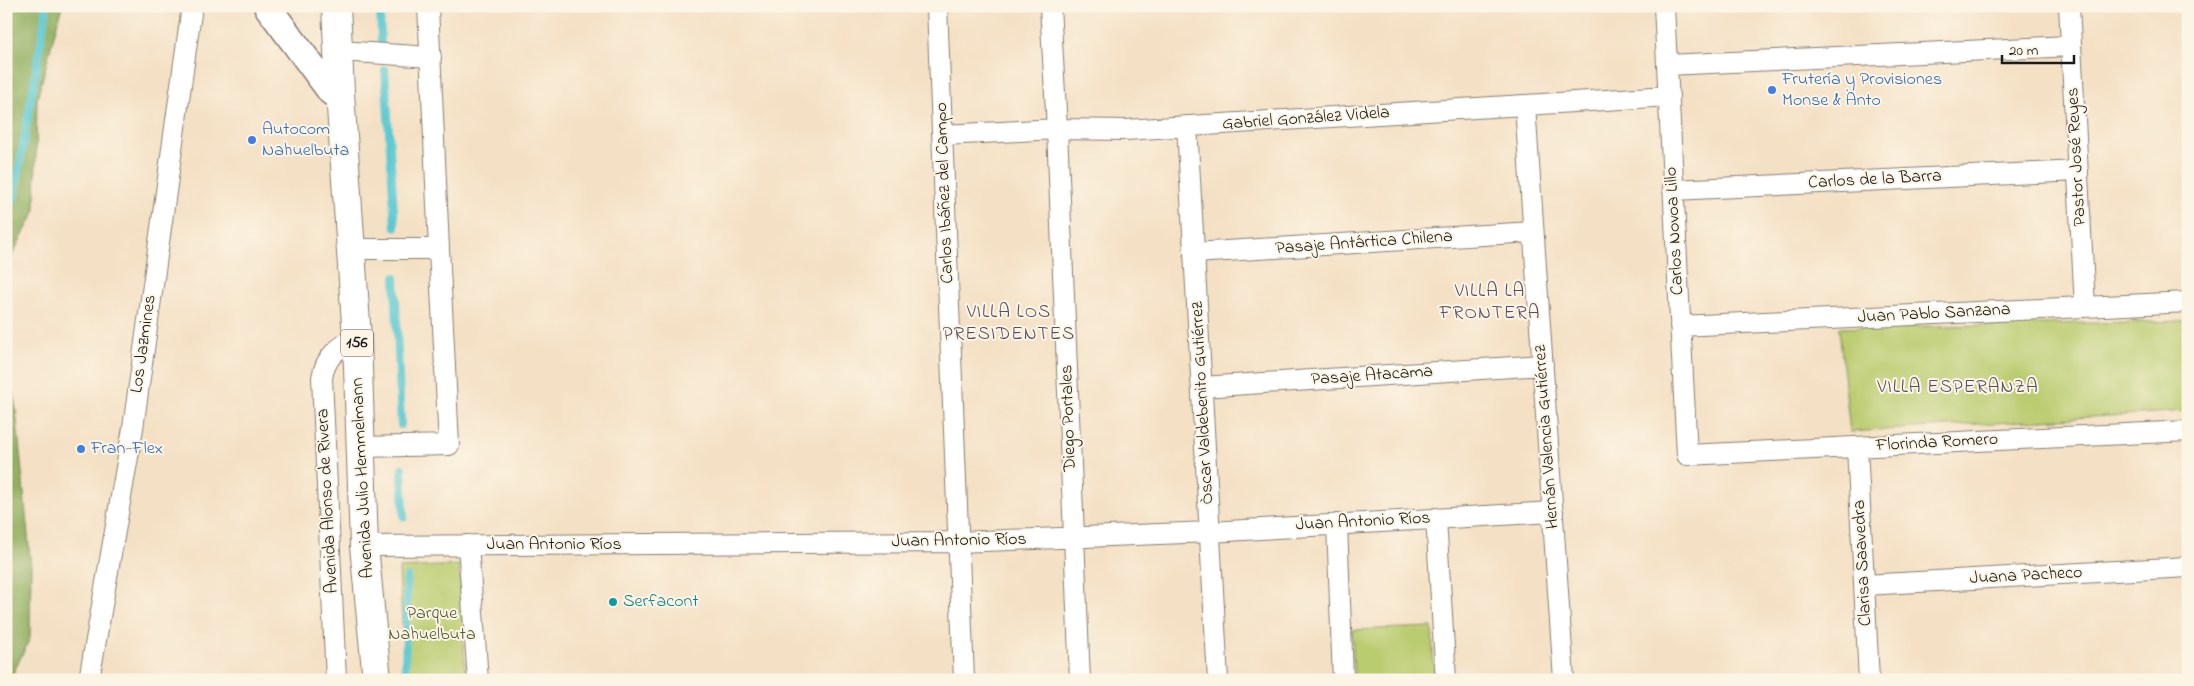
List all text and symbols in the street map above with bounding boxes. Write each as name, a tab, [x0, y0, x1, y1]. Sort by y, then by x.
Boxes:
scale bar	[2002, 32, 2074, 64]
text: 20 m	[2009, 40, 2039, 62]
place label: Frutería y Provisiones Monse & Anto	[1781, 67, 1942, 114]
marker: Frutería y Provisiones Monse & Anto	[1766, 84, 1778, 96]
street label: Pastor José Reyes	[2060, 87, 2094, 227]
street label: Gabriel González Videla	[1221, 100, 1391, 138]
street label: Carlos Ibáñez del Campo	[929, 102, 961, 284]
place label: Autocom Nahuelbuta	[262, 117, 349, 164]
marker: Autocom Nahuelbuta	[246, 134, 258, 146]
street label: Carlos de la Barra	[1807, 164, 1943, 196]
street label: Carlos Novoa Lillo	[1659, 166, 1691, 296]
street label: Pasaje Antártica Chilena	[1274, 224, 1454, 262]
district label: VILLA LA FRONTERA	[1439, 278, 1540, 327]
street label: Los Jazmines	[124, 293, 164, 395]
street label: Juan Pablo Sanzana	[1857, 297, 2011, 331]
district label: VILLA LOS PRESIDENTES	[943, 299, 1075, 348]
street label: Òscar Valdebenito Gutiérrez	[1185, 300, 1221, 505]
road number: 156	[341, 329, 373, 356]
street label: Hernán Valencia Gutiérrez	[1528, 344, 1566, 530]
street label: Pasaje Atacama	[1310, 359, 1434, 393]
street label: Diego Portales	[1054, 364, 1085, 473]
district label: VILLA ESPERANZA	[1876, 374, 2039, 401]
street label: Avenida Julio Hemmelmann	[345, 377, 381, 579]
street label: Avenida Alonso de Rivera	[310, 408, 346, 594]
street label: Florinda Romero	[1874, 427, 1999, 459]
place label: Fran-Flex	[90, 436, 163, 462]
marker: Fran-Flex	[75, 443, 87, 455]
street label: Clarisa Saavedra	[1847, 499, 1879, 627]
street label: Juan Antonio Ríos	[1295, 505, 1431, 539]
street label: Juan Antonio Ríos	[891, 527, 1027, 555]
street label: Juan Antonio Ríos	[486, 532, 622, 558]
street label: Juana Pacheco	[1969, 560, 2083, 592]
place label: Serfacont	[623, 589, 699, 615]
marker: Serfacont	[607, 596, 619, 608]
park label: Parque Nahuelbuta	[388, 601, 476, 648]

